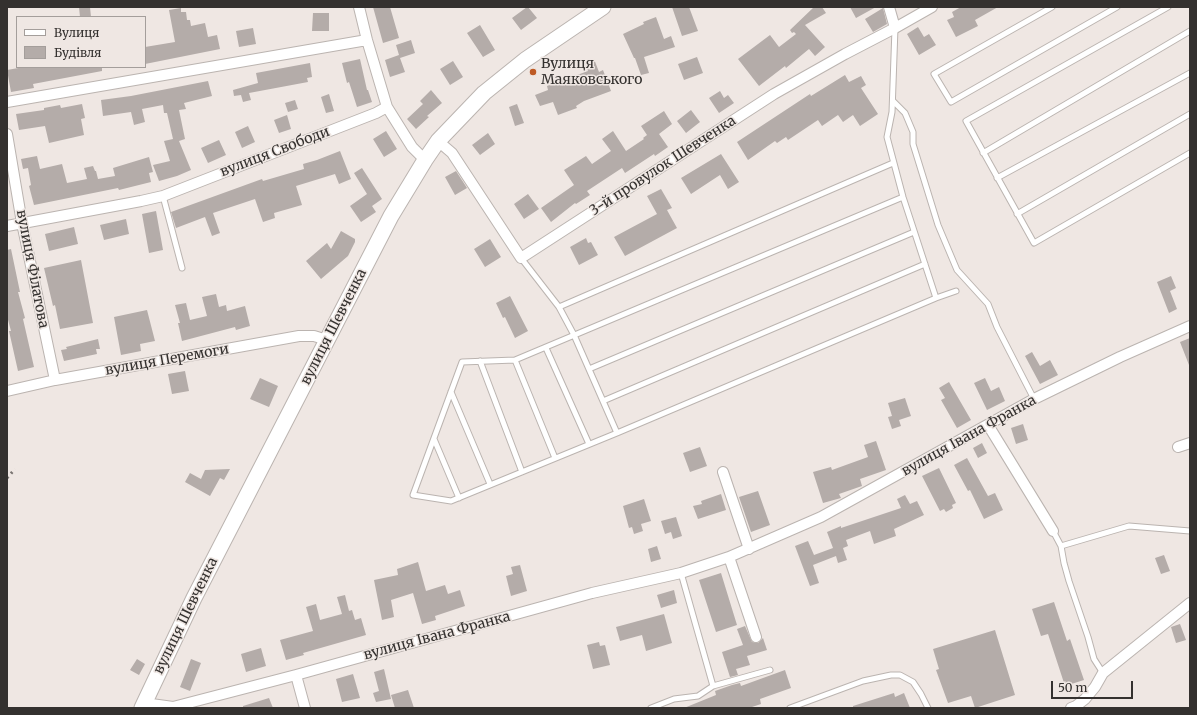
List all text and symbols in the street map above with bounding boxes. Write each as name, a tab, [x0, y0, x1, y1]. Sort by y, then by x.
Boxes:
legend	[16, 16, 146, 68]
text: Вулиця	[54, 25, 99, 40]
text: Будівля	[54, 45, 101, 60]
place label: Вулиця Маяковського	[541, 56, 642, 88]
marker: Вулиця Маяковського	[528, 67, 538, 77]
street label: 3-й провулок Шевченка	[587, 112, 739, 220]
street label: вулиця Свободи	[218, 123, 332, 181]
street label: вулиця Філатова	[12, 208, 52, 330]
street label: вулиця Шевченка	[298, 266, 370, 388]
street label: вулиця Перемоги	[104, 341, 230, 379]
street label: вулиця Івана Франка	[899, 392, 1039, 480]
street label: вулиця Шевченка	[150, 555, 222, 677]
street label: вулиця Івана Франка	[362, 608, 512, 664]
scale bar	[1053, 673, 1135, 699]
text: 50 m	[1058, 680, 1087, 695]

